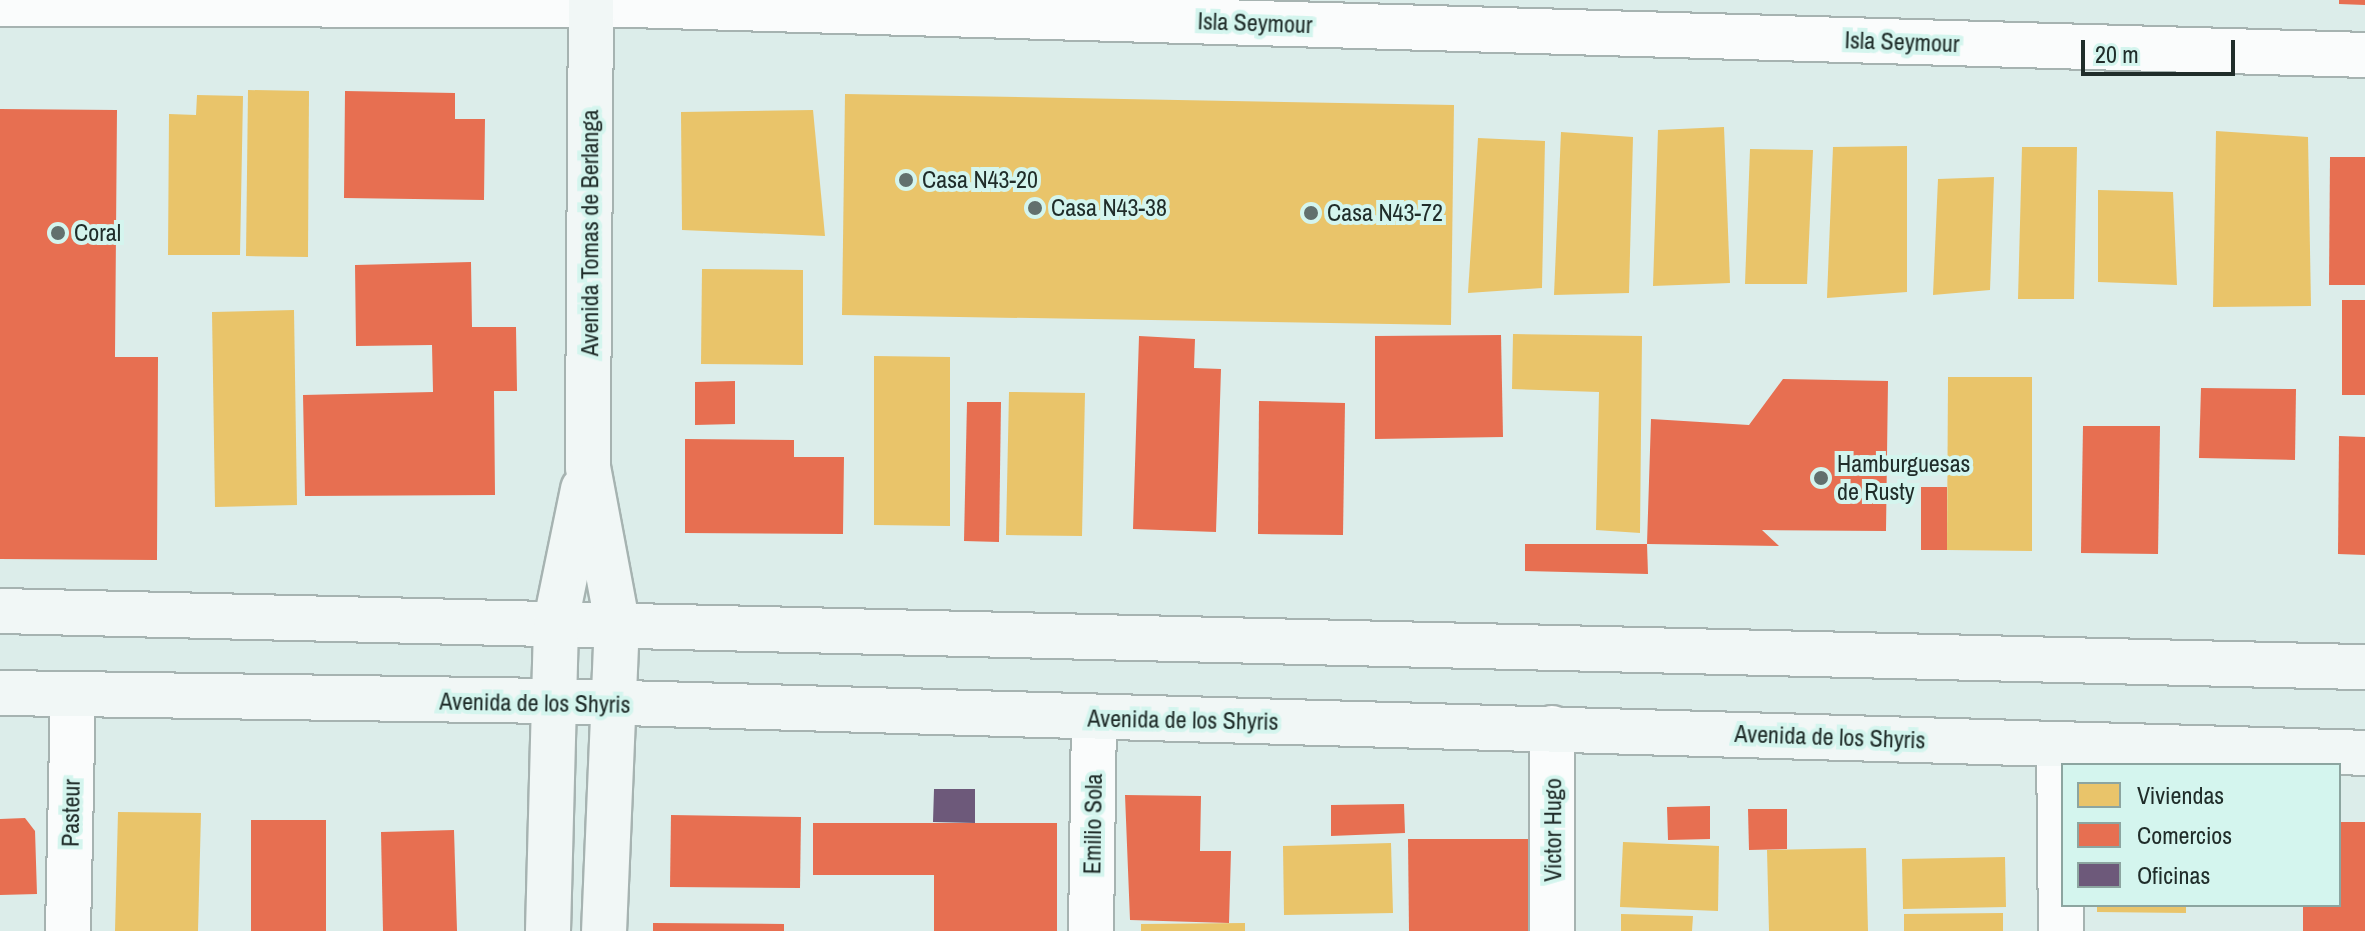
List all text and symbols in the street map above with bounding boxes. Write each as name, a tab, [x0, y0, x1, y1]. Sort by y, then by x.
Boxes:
street label: Isla Seymour	[1197, 7, 1313, 39]
scale bar	[2085, 24, 2239, 74]
street label: Isla Seymour	[1844, 26, 1960, 58]
text: 20 m	[2095, 38, 2139, 70]
street label: Avenida Tomas de Berlanga	[576, 110, 604, 356]
place label: Casa N43-20	[922, 166, 1038, 194]
marker: Casa N43-20	[897, 171, 915, 189]
place label: Casa N43-38	[1051, 194, 1167, 222]
marker: Casa N43-38	[1026, 199, 1044, 217]
place label: Casa N43-72	[1327, 199, 1443, 227]
marker: Casa N43-72	[1302, 204, 1320, 222]
place label: Coral	[74, 219, 121, 247]
marker: Coral	[49, 224, 67, 242]
place label: Hamburguesas de Rusty	[1837, 450, 1970, 506]
marker: Hamburguesas de Rusty	[1812, 469, 1830, 487]
street label: Avenida de los Shyris	[439, 687, 631, 719]
street label: Avenida de los Shyris	[1087, 704, 1279, 736]
street label: Avenida de los Shyris	[1734, 719, 1926, 755]
legend	[2061, 763, 2341, 907]
street label: Emilio Sola	[1078, 773, 1108, 875]
street label: Victor Hugo	[1539, 778, 1567, 882]
street label: Pasteur	[56, 779, 86, 847]
text: Viviendas	[2137, 779, 2224, 811]
text: Comercios	[2137, 819, 2232, 851]
text: Oficinas	[2137, 859, 2210, 891]

